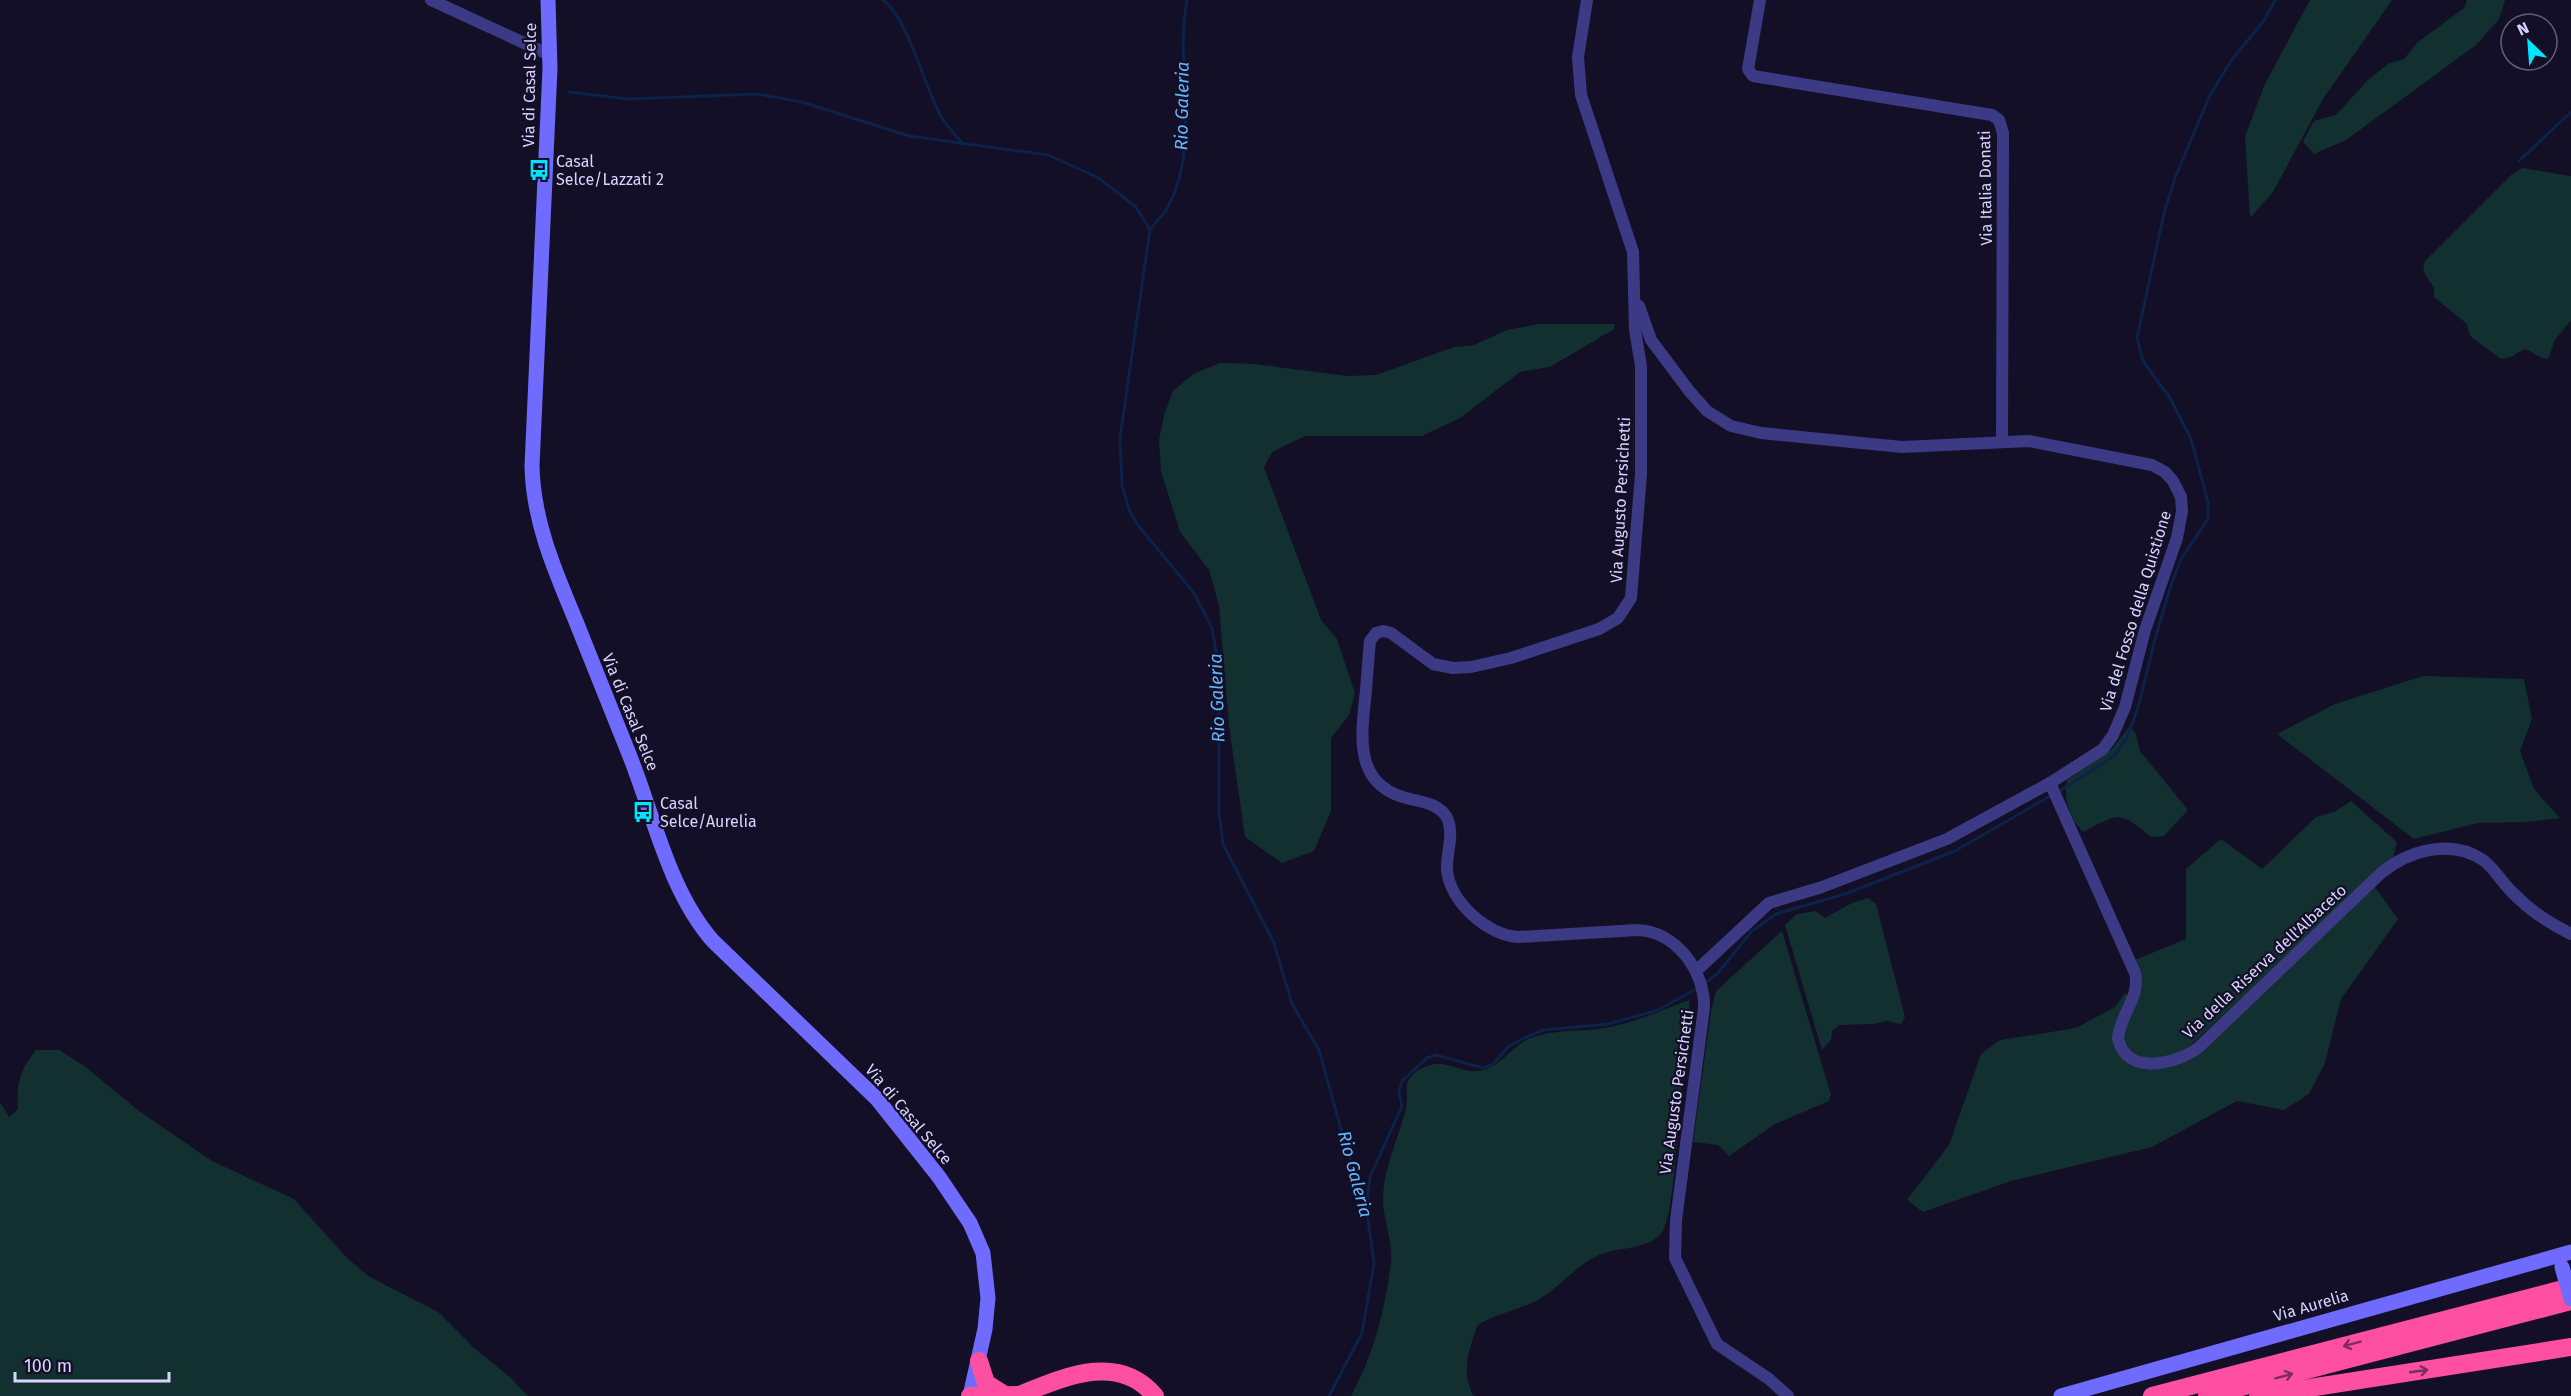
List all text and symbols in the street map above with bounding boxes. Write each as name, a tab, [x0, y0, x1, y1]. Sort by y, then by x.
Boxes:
north arrow	[2499, 12, 2559, 72]
text: N	[2514, 18, 2532, 40]
street label: Via di Casal Selce	[519, 22, 540, 148]
water label: Rio Galeria	[1170, 61, 1194, 151]
street label: Via Italia Donati	[1975, 130, 1996, 246]
place label: Casal Selce/Lazzati 2	[556, 152, 664, 189]
bus stop icon: Casal Selce/Lazzati 2	[527, 158, 551, 182]
street label: Via Augusto Persichetti	[1607, 417, 1634, 583]
street label: Via del Fosso della Quistione	[2096, 508, 2175, 714]
street label: Via di Casal Selce	[598, 651, 663, 774]
water label: Rio Galeria	[1204, 653, 1230, 743]
place label: Casal Selce/Aurelia	[660, 794, 757, 831]
bus stop icon: Casal Selce/Aurelia	[631, 800, 655, 824]
street label: Via della Riserva dell'Albaceto	[2178, 880, 2350, 1042]
street label: Via Augusto Persichetti	[1656, 1008, 1697, 1176]
street label: Via di Casal Selce	[861, 1060, 956, 1168]
water label: Rio Galeria	[1333, 1128, 1377, 1220]
street label: Via Aurelia	[2271, 1286, 2351, 1325]
one-way arrow	[2343, 1339, 2362, 1351]
scale bar	[15, 1345, 170, 1383]
text: 100 m	[24, 1355, 72, 1377]
one-way arrow	[2409, 1366, 2429, 1377]
one-way arrow	[2274, 1370, 2293, 1381]

